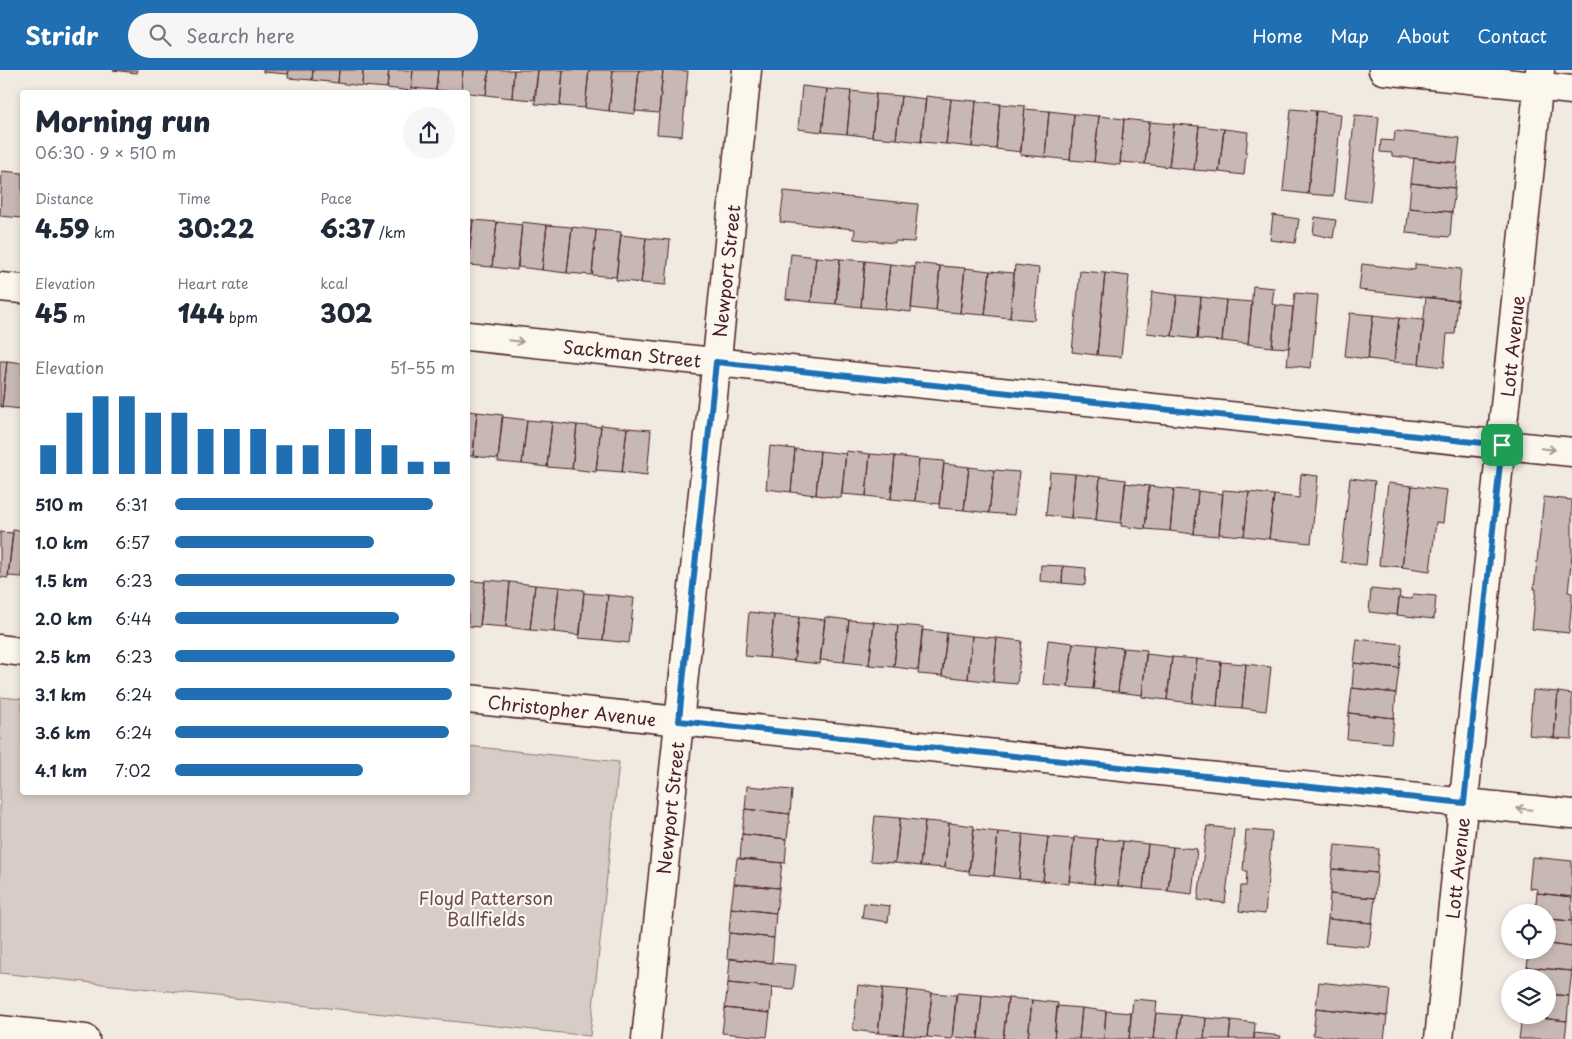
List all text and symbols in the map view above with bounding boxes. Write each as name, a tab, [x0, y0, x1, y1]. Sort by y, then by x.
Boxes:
search box	[128, 13, 478, 58]
text: Stridr	[25, 17, 98, 53]
icon: search	[146, 21, 174, 49]
text: Search here	[186, 21, 295, 49]
text: Home	[1252, 22, 1302, 49]
text: Map	[1330, 22, 1369, 49]
text: About	[1397, 22, 1449, 49]
text: Contact	[1477, 22, 1547, 49]
text: Morning run	[35, 99, 211, 142]
button: share	[403, 107, 455, 159]
text: 06:30 · 9 × 510 m	[35, 140, 176, 164]
text: Distance	[35, 188, 94, 209]
text: Time	[178, 188, 211, 209]
text: Pace	[320, 188, 352, 209]
street label: Newport Street	[706, 203, 746, 339]
text: 4.59	[35, 209, 89, 247]
text: 30:22	[178, 209, 254, 247]
text: 6:37	[320, 209, 374, 247]
text: km	[89, 222, 115, 243]
text: /km	[374, 222, 406, 243]
text: Elevation	[35, 273, 95, 294]
text: Heart rate	[178, 273, 248, 294]
text: kcal	[320, 273, 348, 294]
text: 45	[35, 294, 68, 332]
text: 144	[178, 294, 224, 332]
text: 302	[320, 294, 372, 332]
street label: Lott Avenue	[1493, 294, 1531, 398]
text: m	[68, 307, 85, 328]
text: bpm	[224, 307, 258, 328]
street label: Sackman Street	[562, 332, 702, 374]
one-way arrow	[508, 336, 524, 346]
text: Elevation	[35, 355, 104, 379]
text: 51–55 m	[390, 355, 455, 379]
pin	[1481, 424, 1523, 466]
icon: arrive	[1488, 431, 1516, 459]
one-way arrow	[1540, 444, 1556, 454]
text: 510 m	[35, 492, 83, 516]
text: 6:31	[115, 492, 148, 516]
text: 1.0 km	[35, 530, 88, 554]
text: 6:57	[115, 530, 150, 554]
text: 1.5 km	[35, 568, 88, 592]
text: 6:23	[115, 568, 152, 592]
text: 2.0 km	[35, 606, 92, 630]
text: 6:44	[115, 606, 152, 630]
text: 2.5 km	[35, 644, 91, 668]
text: 6:23	[115, 644, 152, 668]
text: 3.1 km	[35, 682, 86, 706]
text: 6:24	[115, 682, 152, 706]
street label: Christopher Avenue	[486, 688, 658, 732]
text: 3.6 km	[35, 720, 91, 744]
text: 6:24	[115, 720, 152, 744]
street label: Newport Street	[650, 740, 690, 876]
text: 4.1 km	[35, 758, 87, 782]
text: 7:02	[115, 758, 151, 782]
one-way arrow	[1516, 804, 1532, 814]
street label: Lott Avenue	[1438, 816, 1476, 920]
park label: Floyd Patterson Ballfields	[419, 884, 553, 932]
map controls	[1501, 904, 1556, 1024]
button: locate	[1501, 904, 1556, 959]
button: layers	[1501, 969, 1556, 1024]

